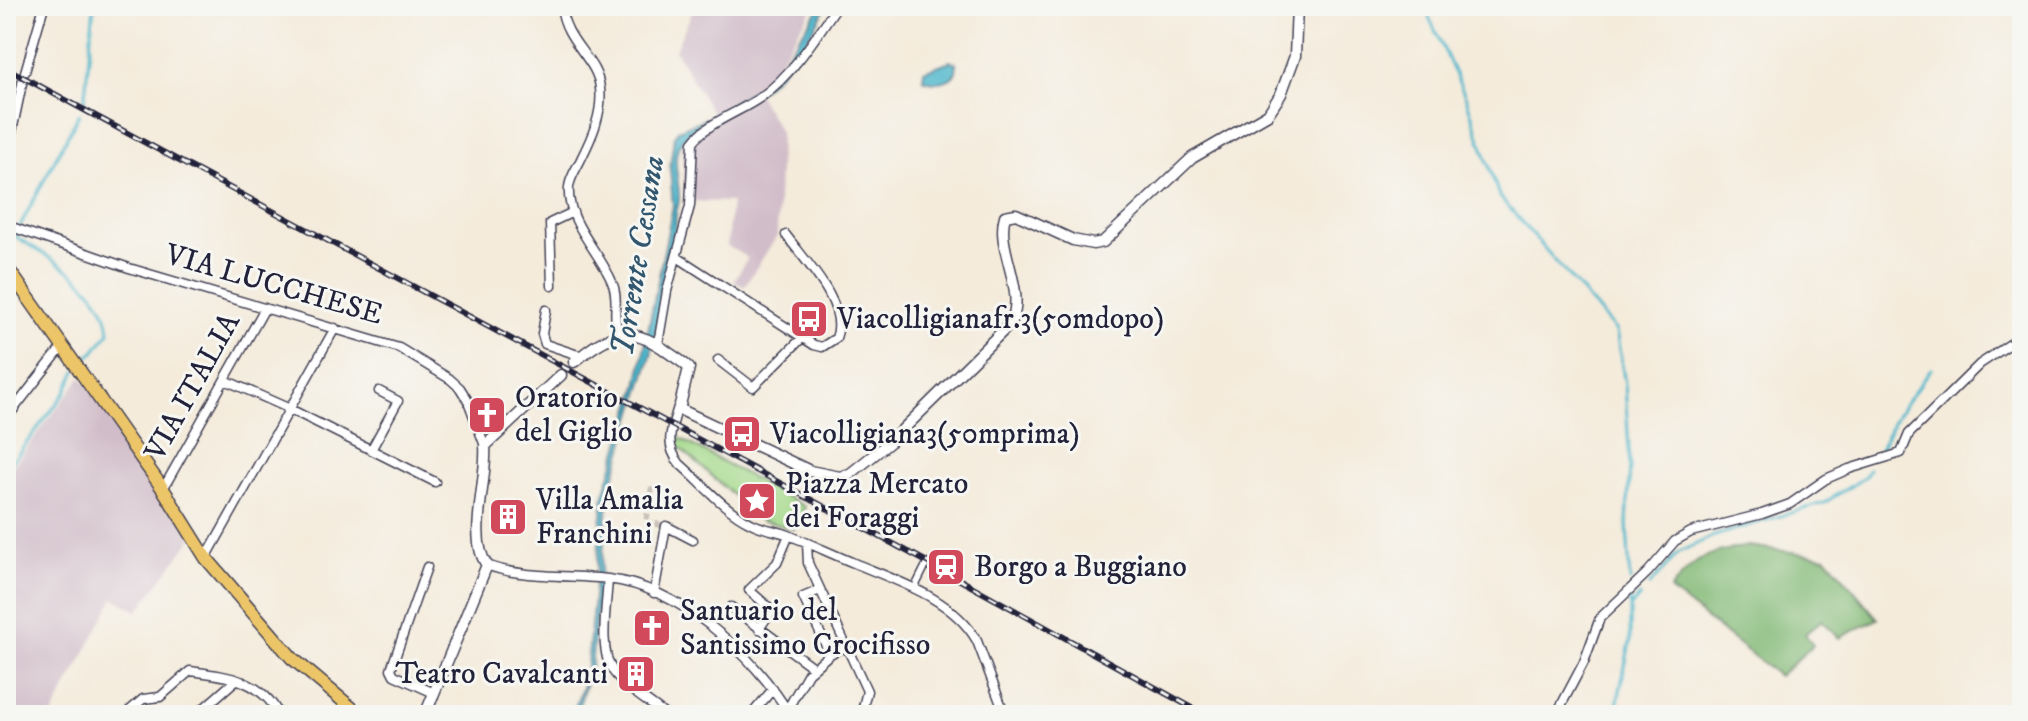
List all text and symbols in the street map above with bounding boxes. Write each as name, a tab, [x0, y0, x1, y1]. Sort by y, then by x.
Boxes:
water label: Torrente Cessana	[603, 153, 675, 359]
street label: VIA LUCCHESE	[160, 236, 387, 334]
bus stop icon: Viacolligianafr.3(50mdopo)	[788, 298, 830, 340]
place label: Viacolligianafr.3(50mdopo)	[836, 301, 1164, 338]
street label: VIA ITALIA	[137, 306, 249, 468]
place label: Oratorio del Giglio	[515, 380, 632, 451]
church icon: Oratorio del Giglio	[466, 394, 508, 436]
bus stop icon: Viacolligiana3(50mprima)	[721, 413, 763, 455]
place label: Viacolligiana3(50mprima)	[769, 416, 1080, 453]
place label: Piazza Mercato dei Foraggi	[785, 466, 968, 537]
place icon: Piazza Mercato dei Foraggi	[736, 480, 778, 522]
place label: Villa Amalia Franchini	[535, 482, 684, 553]
building icon: Villa Amalia Franchini	[487, 496, 529, 538]
station icon: Borgo a Buggiano	[925, 546, 967, 588]
place label: Borgo a Buggiano	[974, 549, 1187, 586]
place label: Santuario del Santissimo Crocifisso	[680, 593, 930, 664]
church icon: Santuario del Santissimo Crocifisso	[631, 607, 673, 649]
building icon: Teatro Cavalcanti	[615, 653, 657, 695]
place label: Teatro Cavalcanti	[395, 656, 608, 693]

